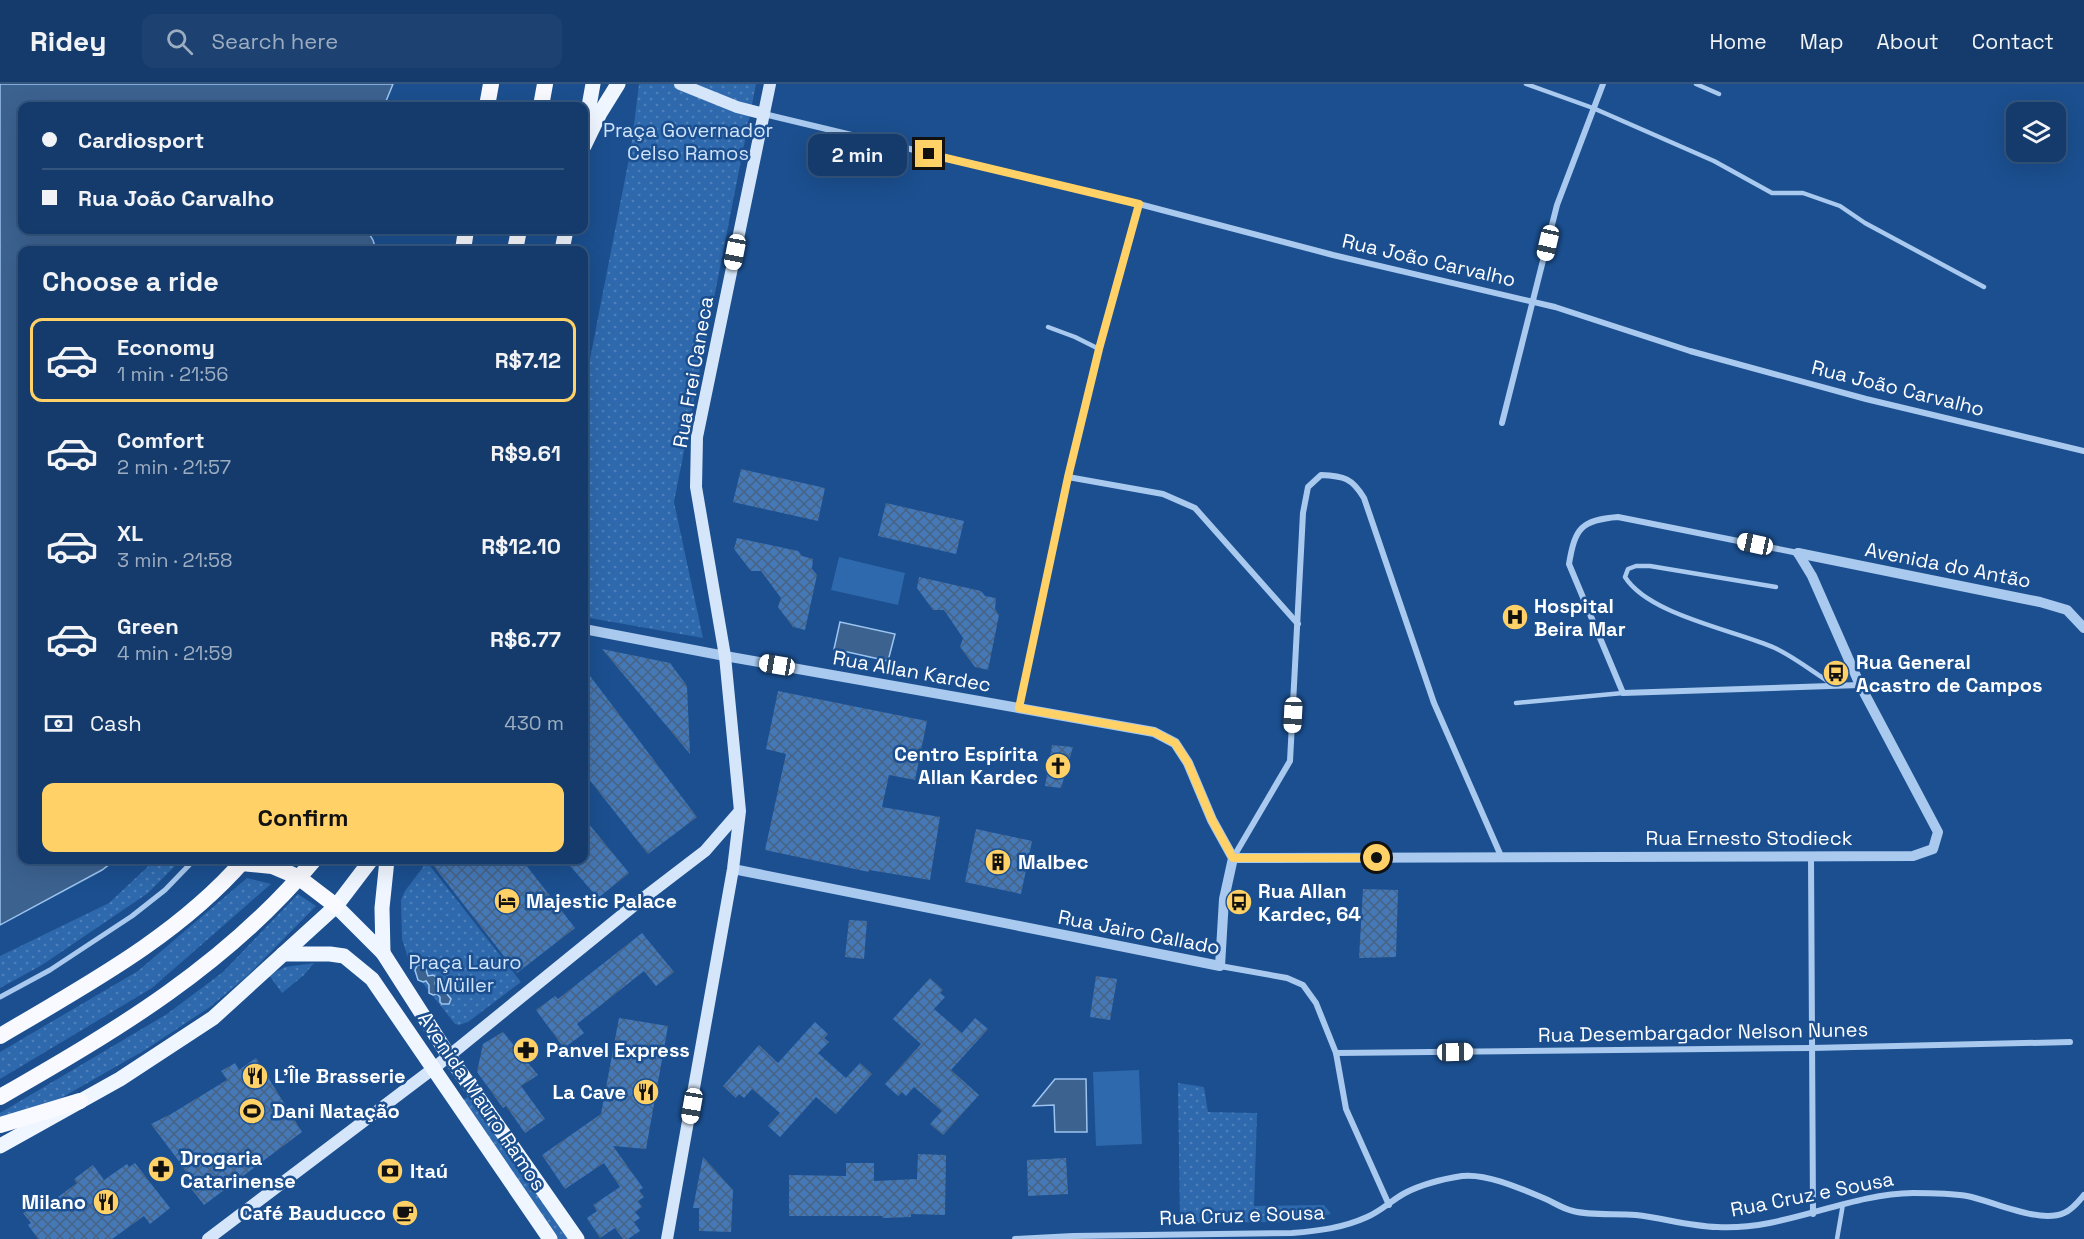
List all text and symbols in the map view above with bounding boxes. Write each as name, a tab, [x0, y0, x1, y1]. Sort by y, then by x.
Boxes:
search box	[142, 14, 562, 68]
text: Ridey	[30, 23, 106, 59]
icon: search	[163, 25, 196, 58]
text: Search here	[211, 27, 338, 55]
text: Home	[1709, 28, 1767, 55]
text: Map	[1800, 28, 1844, 55]
text: About	[1877, 28, 1939, 55]
text: Contact	[1972, 28, 2054, 55]
map controls	[2006, 102, 2066, 162]
button: layers	[2006, 102, 2066, 162]
park label: Praça Governador Celso Ramos	[603, 117, 773, 166]
text: Cardiosport	[78, 126, 204, 154]
callout: 2 min	[809, 133, 908, 175]
route end	[915, 140, 942, 167]
text: 2 min	[832, 142, 883, 168]
text: Rua João Carvalho	[78, 184, 274, 212]
car	[1535, 223, 1561, 263]
street label: Rua João Carvalho	[1340, 227, 1518, 293]
car	[723, 233, 747, 271]
text: Choose a ride	[42, 264, 219, 299]
street label: Rua Frei Caneca	[667, 294, 719, 450]
icon: car	[45, 333, 99, 387]
text: Economy	[117, 333, 215, 361]
text: R$7.12	[495, 346, 561, 374]
street label: Rua João Carvalho	[1809, 354, 1987, 422]
text: 1 min · 21:56	[117, 361, 229, 387]
icon: car	[45, 426, 99, 480]
text: Comfort	[117, 426, 205, 454]
text: R$9.61	[491, 439, 561, 467]
text: 2 min · 21:57	[117, 454, 231, 480]
icon: car	[45, 519, 99, 573]
text: XL	[117, 519, 143, 547]
car	[1736, 531, 1774, 557]
text: R$12.10	[481, 532, 561, 560]
street label: Avenida do Antão	[1863, 536, 2033, 594]
text: 3 min · 21:58	[117, 547, 233, 573]
place label: Hospital Beira Mar	[1534, 593, 1626, 642]
hospital icon: Hospital Beira Mar	[1500, 602, 1530, 632]
icon: car	[45, 612, 99, 666]
text: Green	[117, 612, 179, 640]
text: R$6.77	[490, 625, 561, 653]
text: 4 min · 21:59	[117, 640, 233, 666]
street label: Rua Allan Kardec	[831, 644, 993, 698]
place label: Rua General Acastro de Campos	[1856, 649, 2043, 698]
car	[758, 653, 796, 677]
bus stop icon: Rua General Acastro de Campos	[1821, 658, 1851, 688]
car	[1283, 697, 1303, 733]
icon: cash	[42, 707, 75, 740]
text: Cash	[90, 709, 142, 737]
text: 430 m	[504, 710, 564, 736]
place label: Centro Espírita Allan Kardec	[894, 741, 1038, 790]
church icon: Centro Espírita Allan Kardec	[1043, 751, 1073, 781]
button: Confirm	[42, 783, 564, 852]
street label: Rua Ernesto Stodieck	[1646, 825, 1853, 851]
route start	[1363, 844, 1390, 871]
building icon: Malbec	[983, 847, 1013, 877]
place label: Malbec	[1018, 849, 1089, 875]
place label: Rua Allan Kardec, 64	[1258, 878, 1361, 927]
hotel icon: Majestic Palace	[492, 886, 522, 916]
bus stop icon: Rua Allan Kardec, 64	[1224, 887, 1254, 917]
place label: Majestic Palace	[526, 888, 677, 914]
street label: Rua Jairo Callado	[1056, 904, 1222, 960]
park label: Praça Lauro Müller	[409, 949, 522, 998]
street label: Avenida Mauro Ramos	[412, 1006, 552, 1196]
street label: Rua Desembargador Nelson Nunes	[1538, 1016, 1868, 1048]
pharmacy icon: Panvel Express	[511, 1035, 541, 1065]
place label: Panvel Express	[546, 1037, 690, 1063]
car	[1437, 1043, 1473, 1061]
restaurant icon: L'Île Brasserie	[240, 1061, 270, 1091]
place label: L'Île Brasserie	[274, 1063, 406, 1089]
restaurant icon: La Cave	[631, 1077, 661, 1107]
place label: La Cave	[552, 1079, 626, 1105]
car	[680, 1087, 704, 1125]
sports icon: Dani Natação	[237, 1096, 267, 1126]
place label: Dani Natação	[272, 1098, 400, 1124]
place label: Drogaria Catarinense	[180, 1145, 296, 1194]
pharmacy icon: Drogaria Catarinense	[146, 1154, 176, 1184]
bank icon: Itaú	[375, 1156, 405, 1186]
place label: Itaú	[410, 1158, 448, 1184]
street label: Rua Cruz e Sousa	[1728, 1165, 1896, 1223]
restaurant icon: Milano	[91, 1187, 121, 1217]
place label: Milano	[22, 1189, 86, 1215]
cafe icon: Café Bauducco	[390, 1198, 420, 1228]
street label: Rua Cruz e Sousa	[1159, 1199, 1325, 1231]
place label: Café Bauducco	[240, 1200, 386, 1226]

